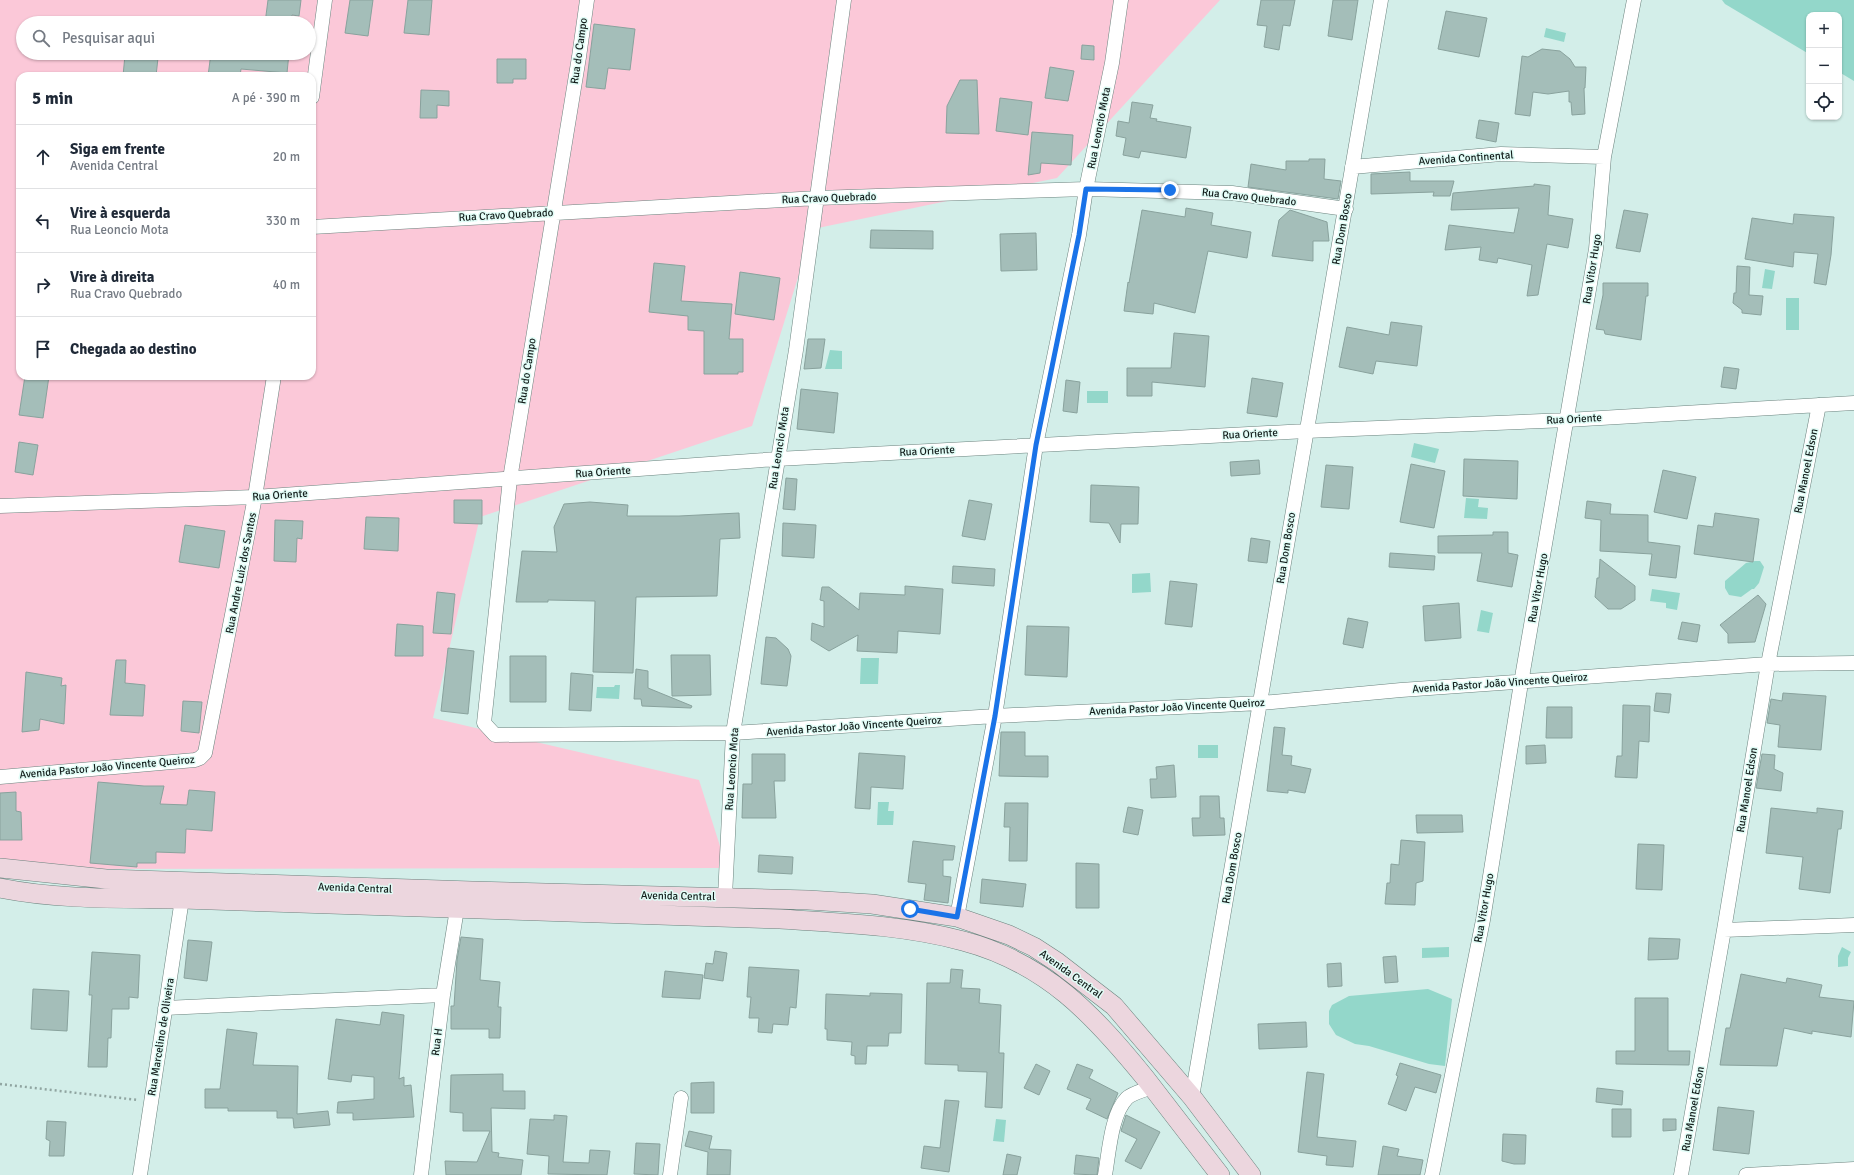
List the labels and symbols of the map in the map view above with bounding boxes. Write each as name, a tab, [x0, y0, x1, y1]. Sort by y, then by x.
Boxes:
street label: Rua do Campo	[568, 17, 590, 85]
street label: Rua Leoncio Mota	[1085, 85, 1113, 170]
street label: Avenida Continental	[1418, 148, 1514, 168]
route end	[1161, 181, 1179, 199]
street label: Rua Cravo Quebrado	[1201, 186, 1297, 208]
street label: Rua Cravo Quebrado	[781, 190, 877, 206]
street label: Rua Dom Bosco	[1329, 192, 1355, 266]
street label: Rua Cravo Quebrado	[458, 206, 554, 224]
street label: Rua Vitor Hugo	[1580, 233, 1604, 305]
street label: Rua do Campo	[515, 337, 539, 405]
street label: Rua Leoncio Mota	[766, 405, 792, 490]
street label: Rua Oriente	[1546, 411, 1602, 427]
street label: Rua Oriente	[1222, 426, 1278, 442]
street label: Rua Manoel Edson	[1791, 427, 1821, 515]
street label: Rua Oriente	[899, 443, 955, 459]
street label: Rua Oriente	[575, 464, 631, 480]
street label: Rua Oriente	[252, 487, 308, 503]
street label: Rua Andre Luiz dos Santos	[223, 511, 259, 635]
street label: Rua Dom Bosco	[1274, 511, 1298, 585]
street label: Rua Vitor Hugo	[1525, 552, 1551, 624]
street label: Avenida Pastor João Vincente Queiroz	[1412, 670, 1588, 696]
street label: Avenida Pastor João Vincente Queiroz	[1089, 696, 1265, 718]
street label: Avenida Pastor João Vincente Queiroz	[766, 713, 942, 739]
street label: Rua Leoncio Mota	[723, 727, 741, 811]
street label: Rua Manoel Edson	[1734, 746, 1760, 834]
street label: Avenida Pastor João Vincente Queiroz	[19, 753, 195, 781]
street label: Rua Dom Bosco	[1219, 831, 1245, 905]
street label: Rua Vitor Hugo	[1471, 872, 1497, 944]
street label: Avenida Central	[318, 880, 392, 896]
street label: Avenida Central	[641, 889, 715, 903]
route start	[901, 900, 919, 918]
street label: Avenida Central	[1037, 947, 1105, 1001]
street label: Rua Marcelino de Oliveira	[145, 977, 177, 1097]
street label: Rua H	[429, 1027, 445, 1057]
street label: Rua Manoel Edson	[1679, 1065, 1707, 1153]

